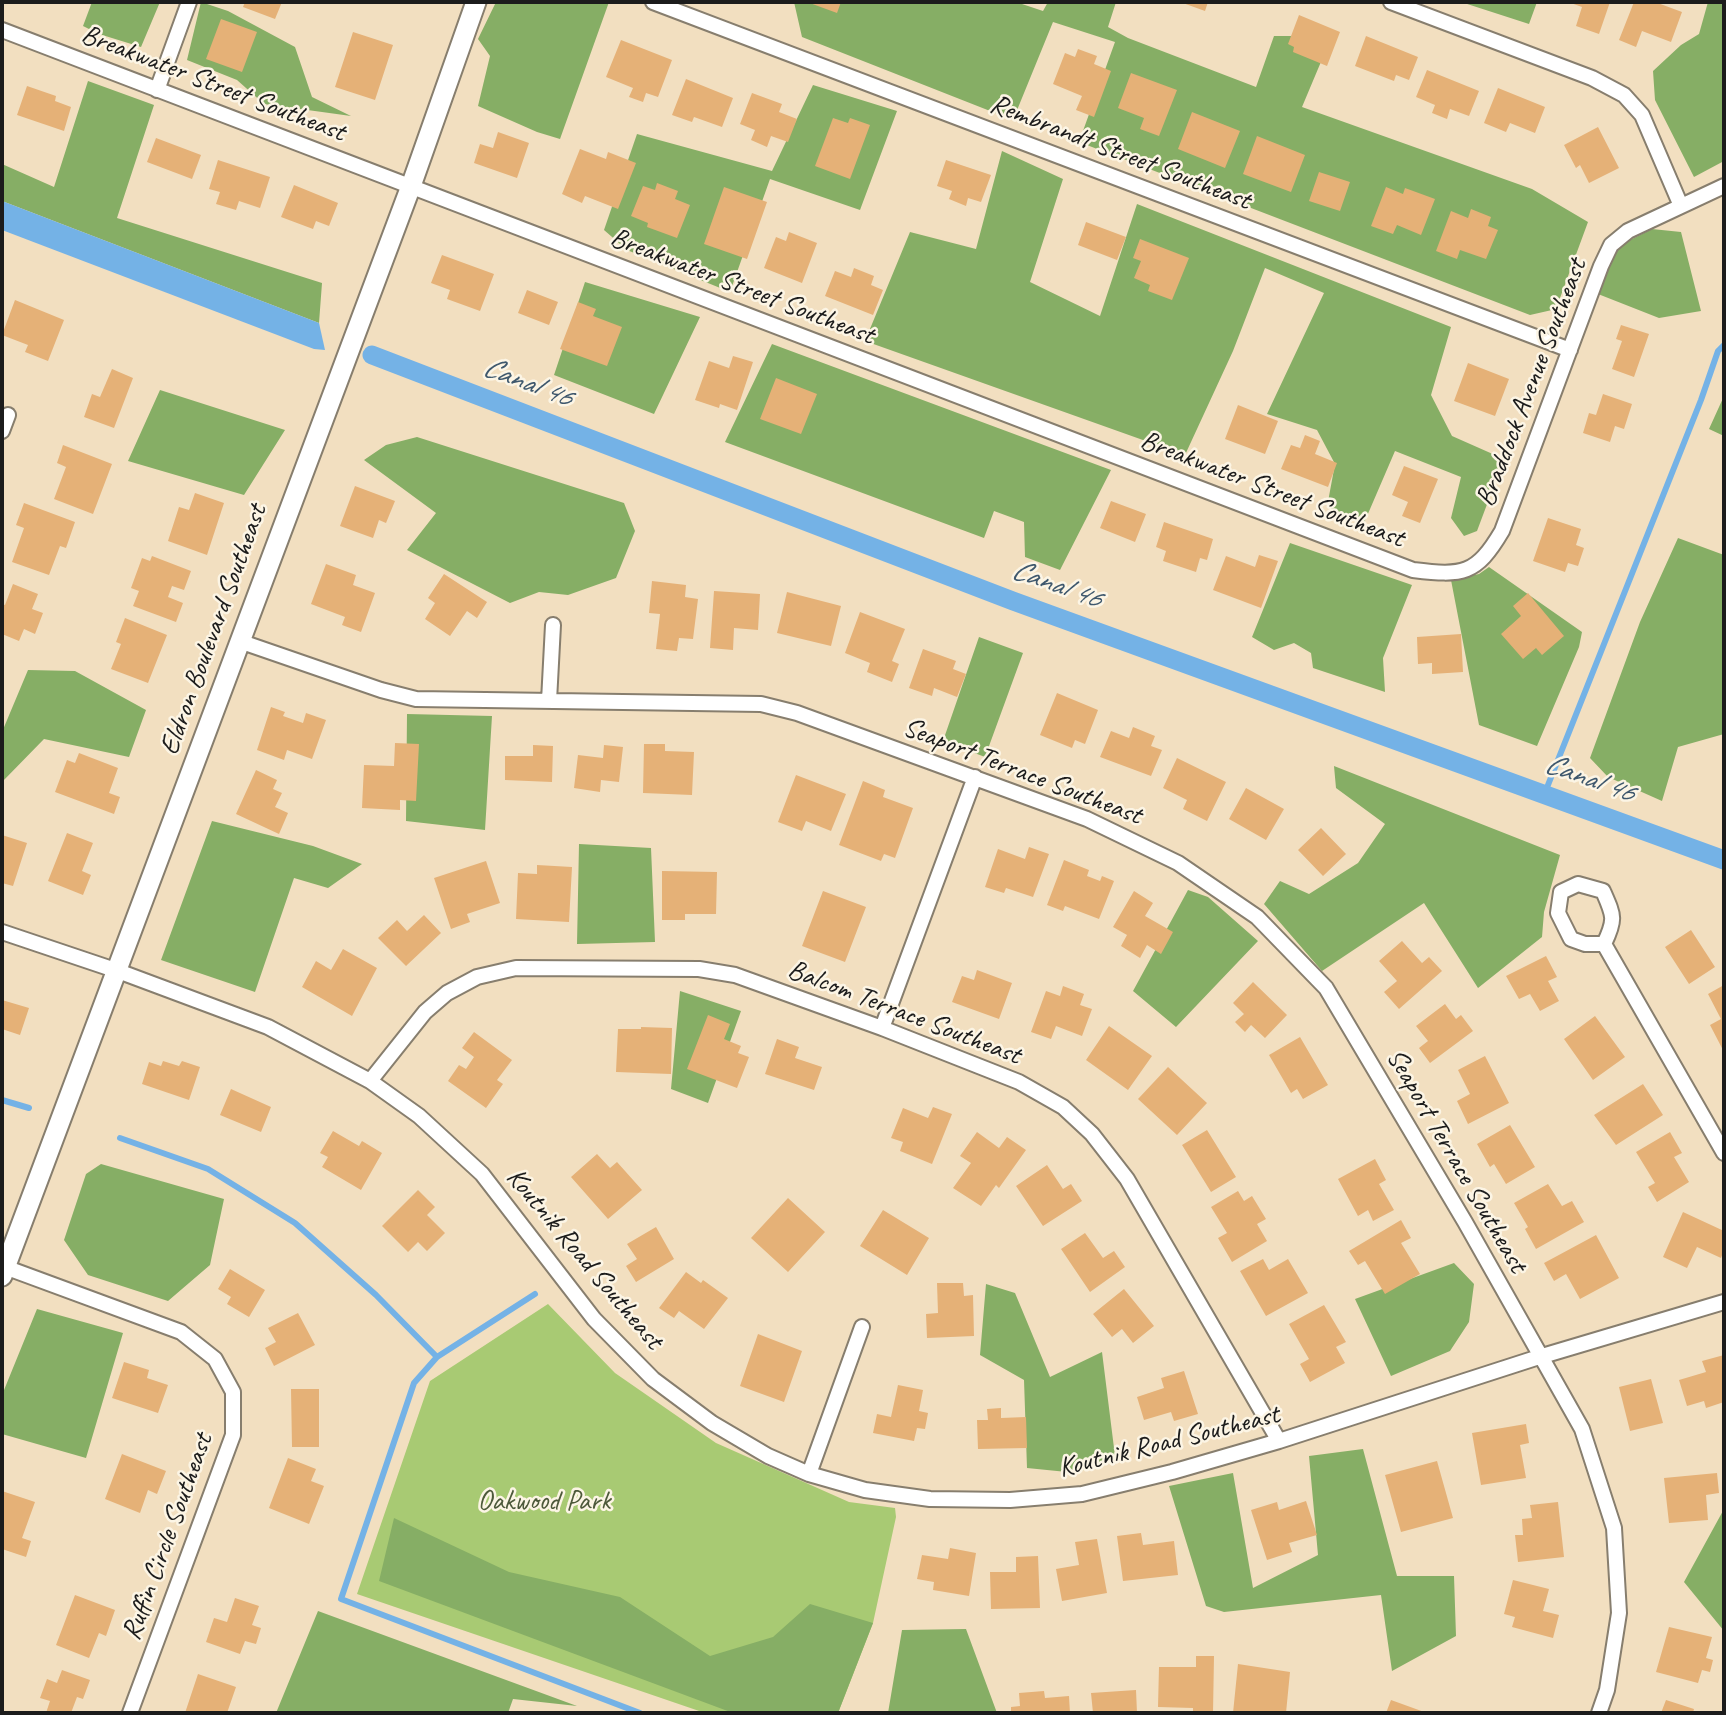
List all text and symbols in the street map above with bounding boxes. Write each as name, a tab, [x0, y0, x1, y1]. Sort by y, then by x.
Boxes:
street label: Breakwater Street Southeast	[76, 18, 350, 150]
street label: Rembrandt Street Southeast	[985, 88, 1255, 218]
street label: Breakwater Street Southeast	[605, 221, 879, 353]
street label: Braddock Avenue Southeast	[1469, 254, 1595, 512]
water label: Canal 46	[478, 350, 576, 416]
street label: Breakwater Street Southeast	[1135, 424, 1409, 556]
street label: Eldron Boulevard Southeast	[153, 500, 275, 760]
water label: Canal 46	[1007, 552, 1105, 618]
street label: Seaport Terrace Southeast	[898, 711, 1146, 833]
water label: Canal 46	[1540, 746, 1638, 812]
street label: Balcom Terrace Southeast	[783, 953, 1025, 1073]
street label: Seaport Terrace Southeast	[1378, 1043, 1534, 1279]
street label: Koutnik Road Southeast	[498, 1162, 670, 1356]
street label: Koutnik Road Southeast	[1055, 1398, 1283, 1486]
street label: Ruffin Circle Southeast	[115, 1429, 221, 1645]
park label: Oakwood Park	[478, 1485, 610, 1519]

